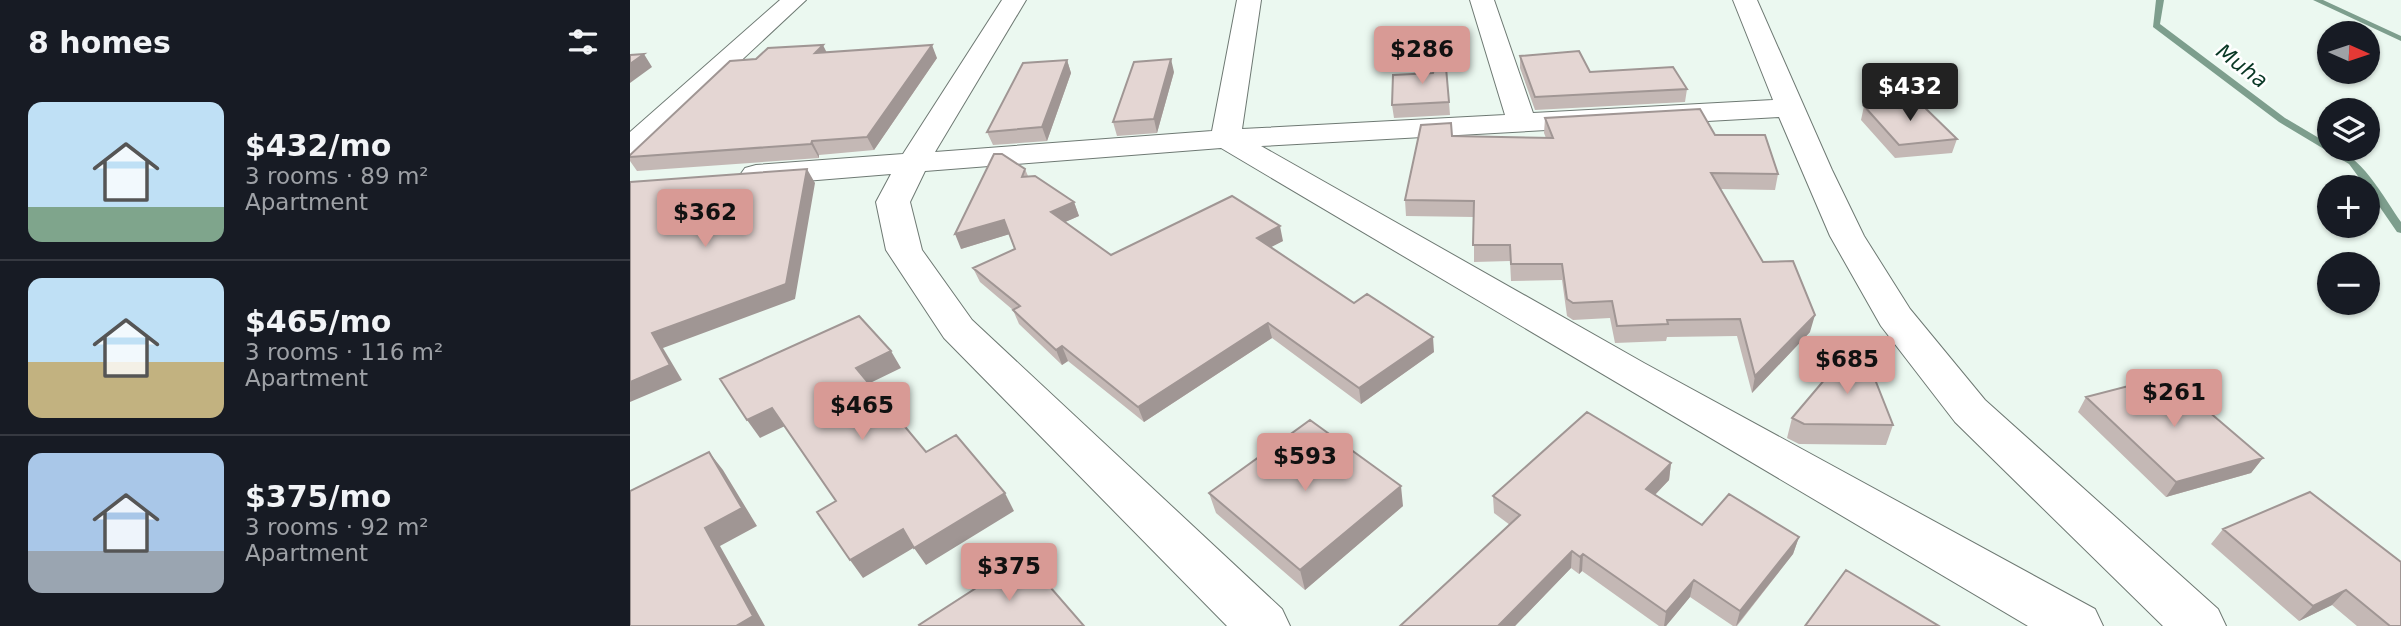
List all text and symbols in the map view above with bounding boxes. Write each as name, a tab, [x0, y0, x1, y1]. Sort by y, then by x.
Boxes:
north arrow	[2317, 21, 2380, 84]
map controls	[2317, 21, 2380, 315]
icon: filters	[564, 23, 602, 61]
text: 8 homes	[28, 25, 171, 60]
pin: $286	[1381, 27, 1463, 86]
text: $286	[1390, 36, 1454, 62]
water label: Muha	[2212, 39, 2272, 93]
pin: $432	[1869, 64, 1951, 123]
text: $432	[1878, 73, 1942, 99]
button: layers	[2317, 98, 2380, 161]
text: $432/mo	[245, 128, 391, 163]
icon: home	[84, 130, 168, 214]
text: 3 rooms · 89 m²	[245, 163, 429, 189]
button: +	[2317, 175, 2380, 238]
text: Apartment	[245, 189, 368, 215]
pin: $362	[664, 190, 746, 249]
text: $362	[673, 199, 737, 225]
button: −	[2317, 252, 2380, 315]
text: $465/mo	[245, 304, 391, 339]
icon: home	[84, 306, 168, 390]
pin: $685	[1806, 336, 1888, 396]
text: 3 rooms · 116 m²	[245, 339, 443, 365]
text: $685	[1815, 346, 1879, 372]
text: Apartment	[245, 365, 368, 391]
pin: $261	[2133, 370, 2215, 429]
text: $261	[2142, 379, 2206, 405]
pin: $465	[821, 382, 903, 442]
text: $465	[830, 392, 894, 418]
pin: $593	[1264, 434, 1346, 493]
text: $593	[1273, 443, 1337, 469]
text: $375/mo	[245, 479, 391, 514]
icon: home	[84, 481, 168, 565]
text: 3 rooms · 92 m²	[245, 514, 429, 540]
text: Apartment	[245, 540, 368, 566]
pin: $375	[968, 544, 1050, 603]
text: $375	[977, 553, 1041, 579]

